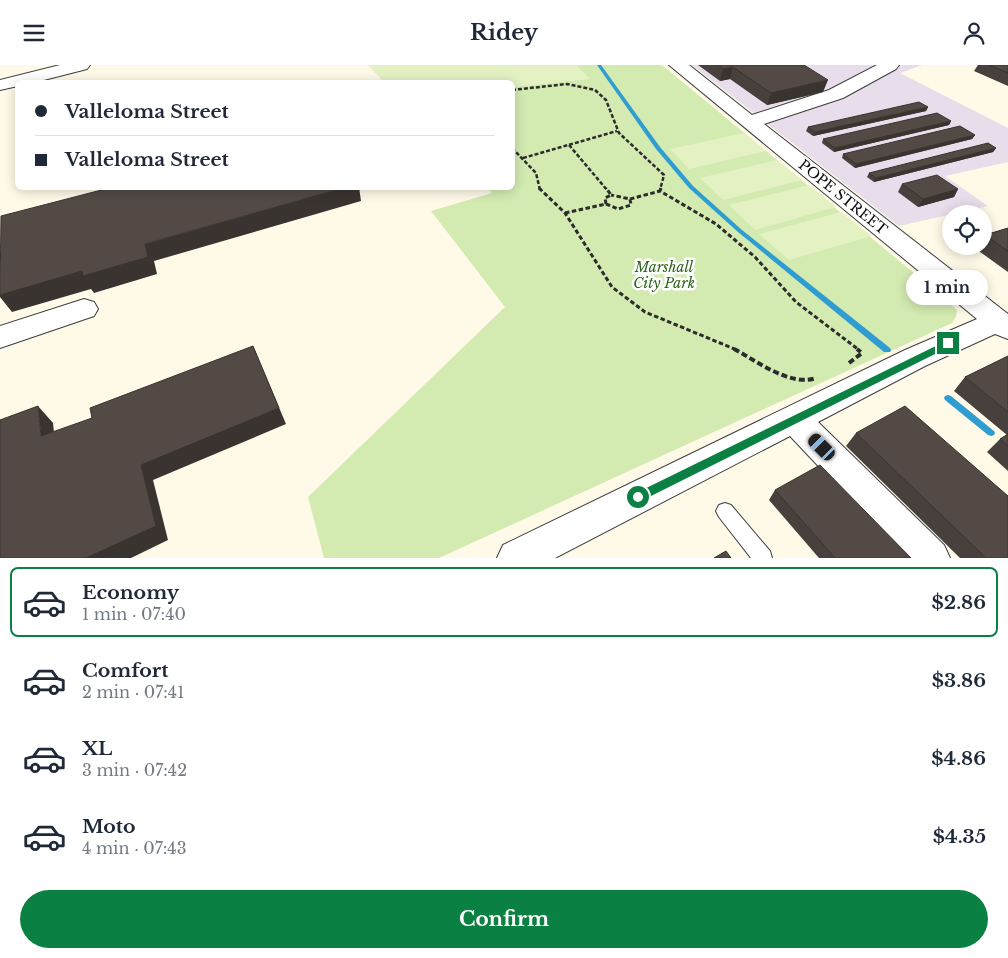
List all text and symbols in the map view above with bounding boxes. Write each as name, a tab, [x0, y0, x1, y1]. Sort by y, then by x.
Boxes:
icon: menu	[20, 19, 48, 47]
text: Ridey	[470, 19, 538, 46]
icon: person	[960, 19, 988, 47]
text: Valleloma Street	[65, 100, 229, 123]
text: Valleloma Street	[65, 148, 229, 171]
street label: POPE STREET	[795, 156, 891, 238]
map controls	[942, 205, 992, 255]
button: locate	[942, 205, 992, 255]
park label: Marshall City Park	[633, 258, 695, 292]
callout: 1 min	[907, 271, 989, 305]
text: 1 min	[924, 277, 970, 297]
route end	[937, 332, 959, 354]
car	[806, 431, 837, 463]
route start	[627, 486, 649, 508]
icon: car	[22, 580, 67, 625]
text: Economy	[82, 581, 179, 604]
text: $2.86	[932, 591, 986, 614]
text: 1 min · 07:40	[82, 604, 186, 624]
icon: car	[22, 658, 67, 703]
text: Comfort	[82, 659, 169, 682]
text: $3.86	[932, 669, 986, 692]
text: 2 min · 07:41	[82, 682, 184, 702]
icon: car	[22, 736, 67, 781]
text: XL	[82, 737, 112, 760]
text: $4.86	[931, 747, 986, 770]
text: 3 min · 07:42	[82, 760, 187, 780]
icon: car	[22, 814, 67, 859]
text: Moto	[82, 815, 136, 838]
text: $4.35	[933, 825, 986, 848]
text: 4 min · 07:43	[82, 838, 187, 858]
button: Confirm	[20, 890, 988, 948]

